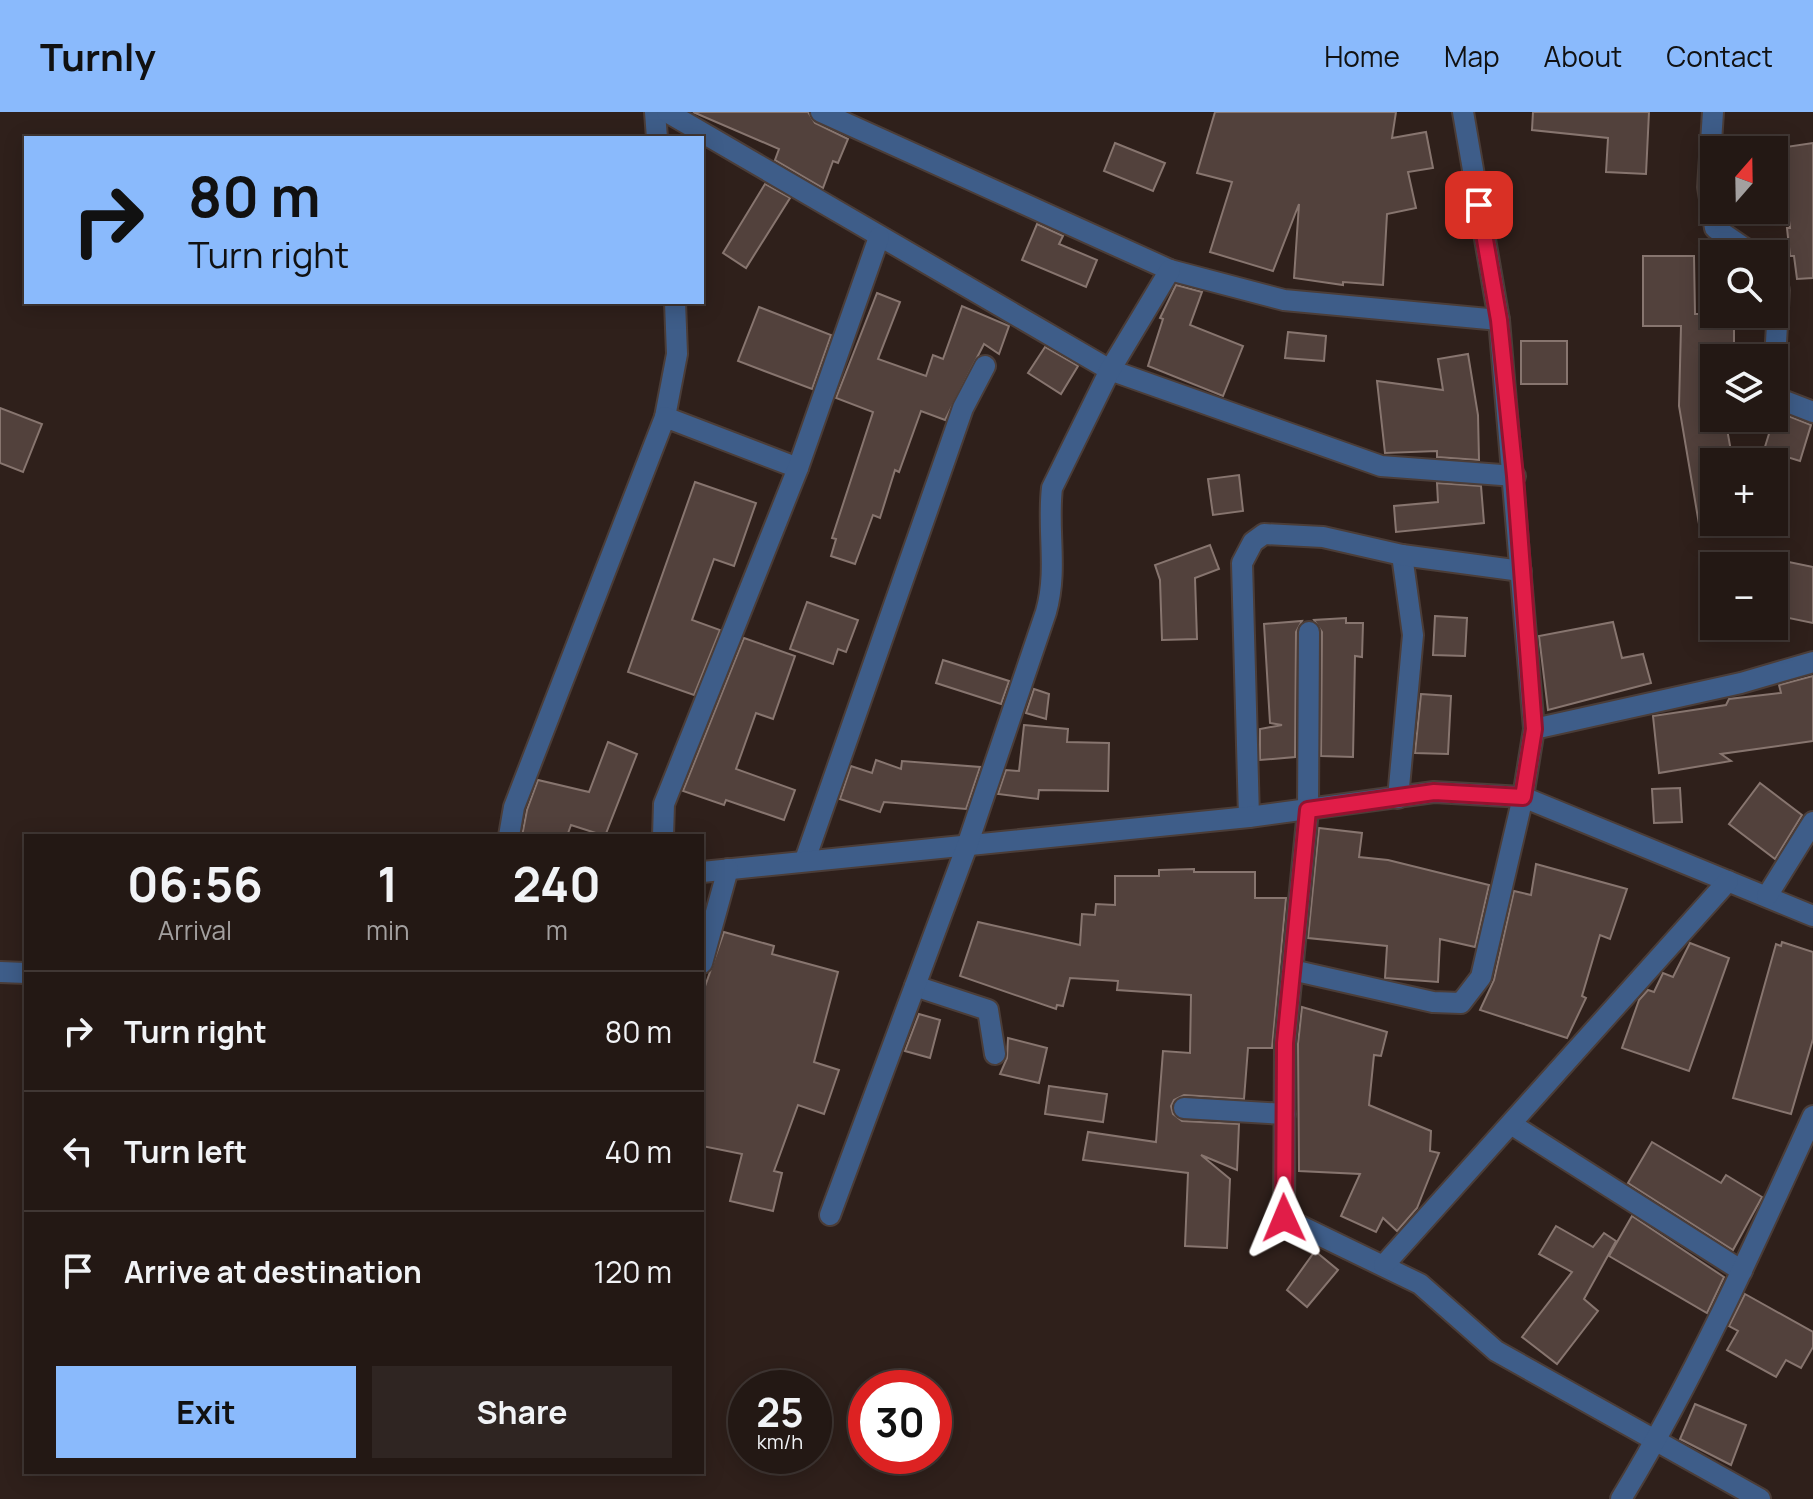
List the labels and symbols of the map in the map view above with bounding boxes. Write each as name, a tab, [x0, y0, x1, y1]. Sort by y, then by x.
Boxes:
north arrow	[1700, 136, 1788, 224]
pin	[1445, 171, 1513, 239]
position arrow	[1242, 1176, 1326, 1260]
speed limit sign: 30	[848, 1370, 952, 1474]

